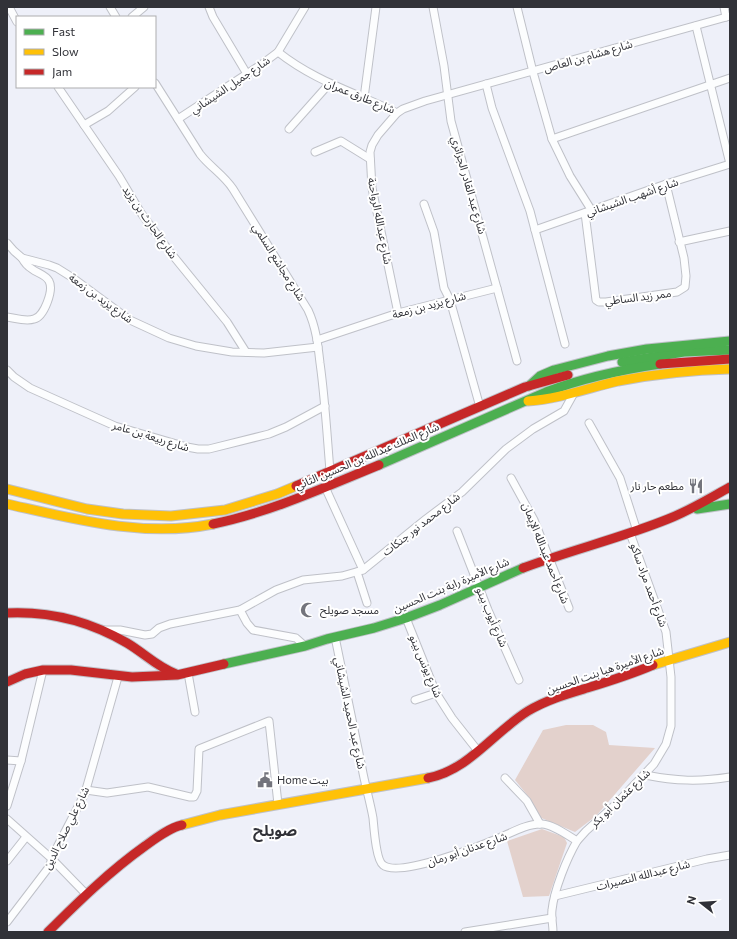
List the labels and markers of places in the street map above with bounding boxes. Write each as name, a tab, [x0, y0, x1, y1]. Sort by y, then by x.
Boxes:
restaurant icon: مطعم حار نار	[687, 477, 705, 495]
place label: مطعم حار نار	[629, 479, 684, 495]
mosque icon: مسجد صويلح	[299, 601, 317, 619]
place label: مسجد صويلح	[320, 603, 379, 618]
public building icon: Home بيت	[256, 771, 274, 789]
place label: Home بيت	[277, 773, 328, 787]

